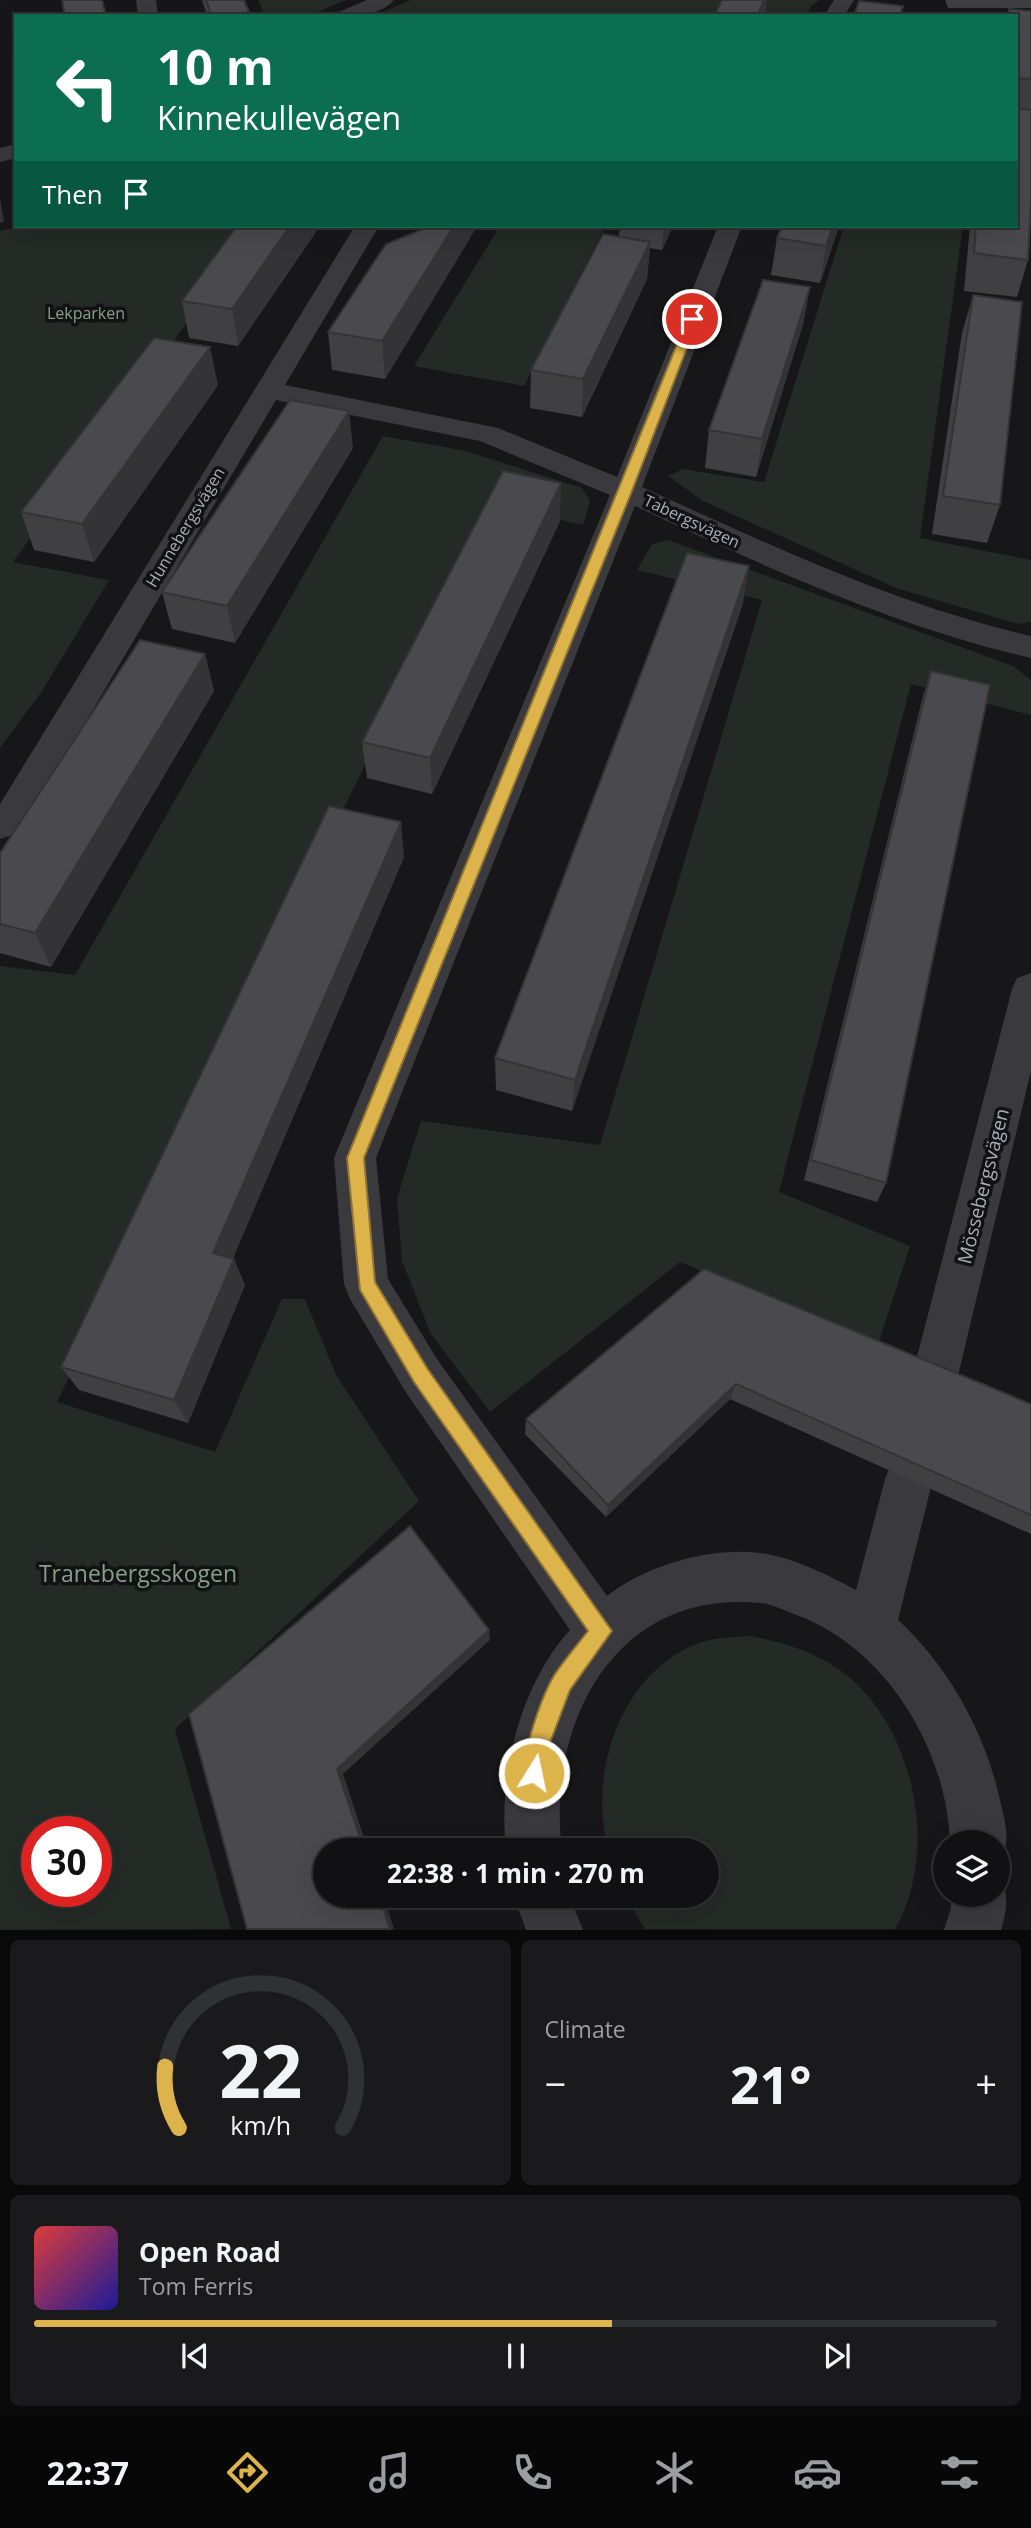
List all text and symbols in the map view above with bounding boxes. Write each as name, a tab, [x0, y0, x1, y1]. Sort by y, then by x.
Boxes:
text: 10 m	[157, 33, 274, 99]
icon: left	[42, 42, 133, 133]
text: Kinnekullevägen	[157, 96, 401, 139]
icon: arrive	[117, 175, 155, 213]
text: Then	[42, 176, 103, 212]
pin	[662, 289, 722, 349]
icon: arrive	[673, 300, 711, 338]
park label: Lekparken	[47, 302, 125, 324]
street label: Hunnebergsvägen	[140, 463, 230, 591]
street label: Tabergsvägen	[640, 489, 744, 553]
street label: Mössebergsvägen	[951, 1106, 1015, 1266]
park label: Tranebergsskogen	[39, 1557, 237, 1589]
position arrow	[497, 1736, 571, 1810]
speed limit sign: 30	[21, 1816, 112, 1907]
map controls	[933, 1830, 1010, 1907]
button: layers	[933, 1830, 1010, 1907]
text: 22:38 · 1 min · 270 m	[387, 1855, 645, 1891]
text: Climate	[545, 2013, 626, 2045]
text: 22	[219, 2021, 302, 2120]
text: 21°	[730, 2048, 812, 2119]
text: −	[545, 2057, 566, 2109]
text: +	[975, 2057, 997, 2109]
text: km/h	[230, 2108, 291, 2142]
text: Open Road	[139, 2234, 281, 2270]
text: Tom Ferris	[139, 2270, 253, 2302]
icon: previous	[176, 2337, 214, 2375]
icon: pause	[497, 2337, 535, 2375]
icon: next	[818, 2337, 856, 2375]
icon: directions	[223, 2448, 272, 2497]
icon: music	[365, 2448, 414, 2497]
icon: phone	[508, 2448, 557, 2497]
icon: climate	[650, 2448, 699, 2497]
icon: car	[793, 2448, 842, 2497]
icon: filters	[935, 2448, 984, 2497]
text: 22:37	[47, 2451, 129, 2494]

